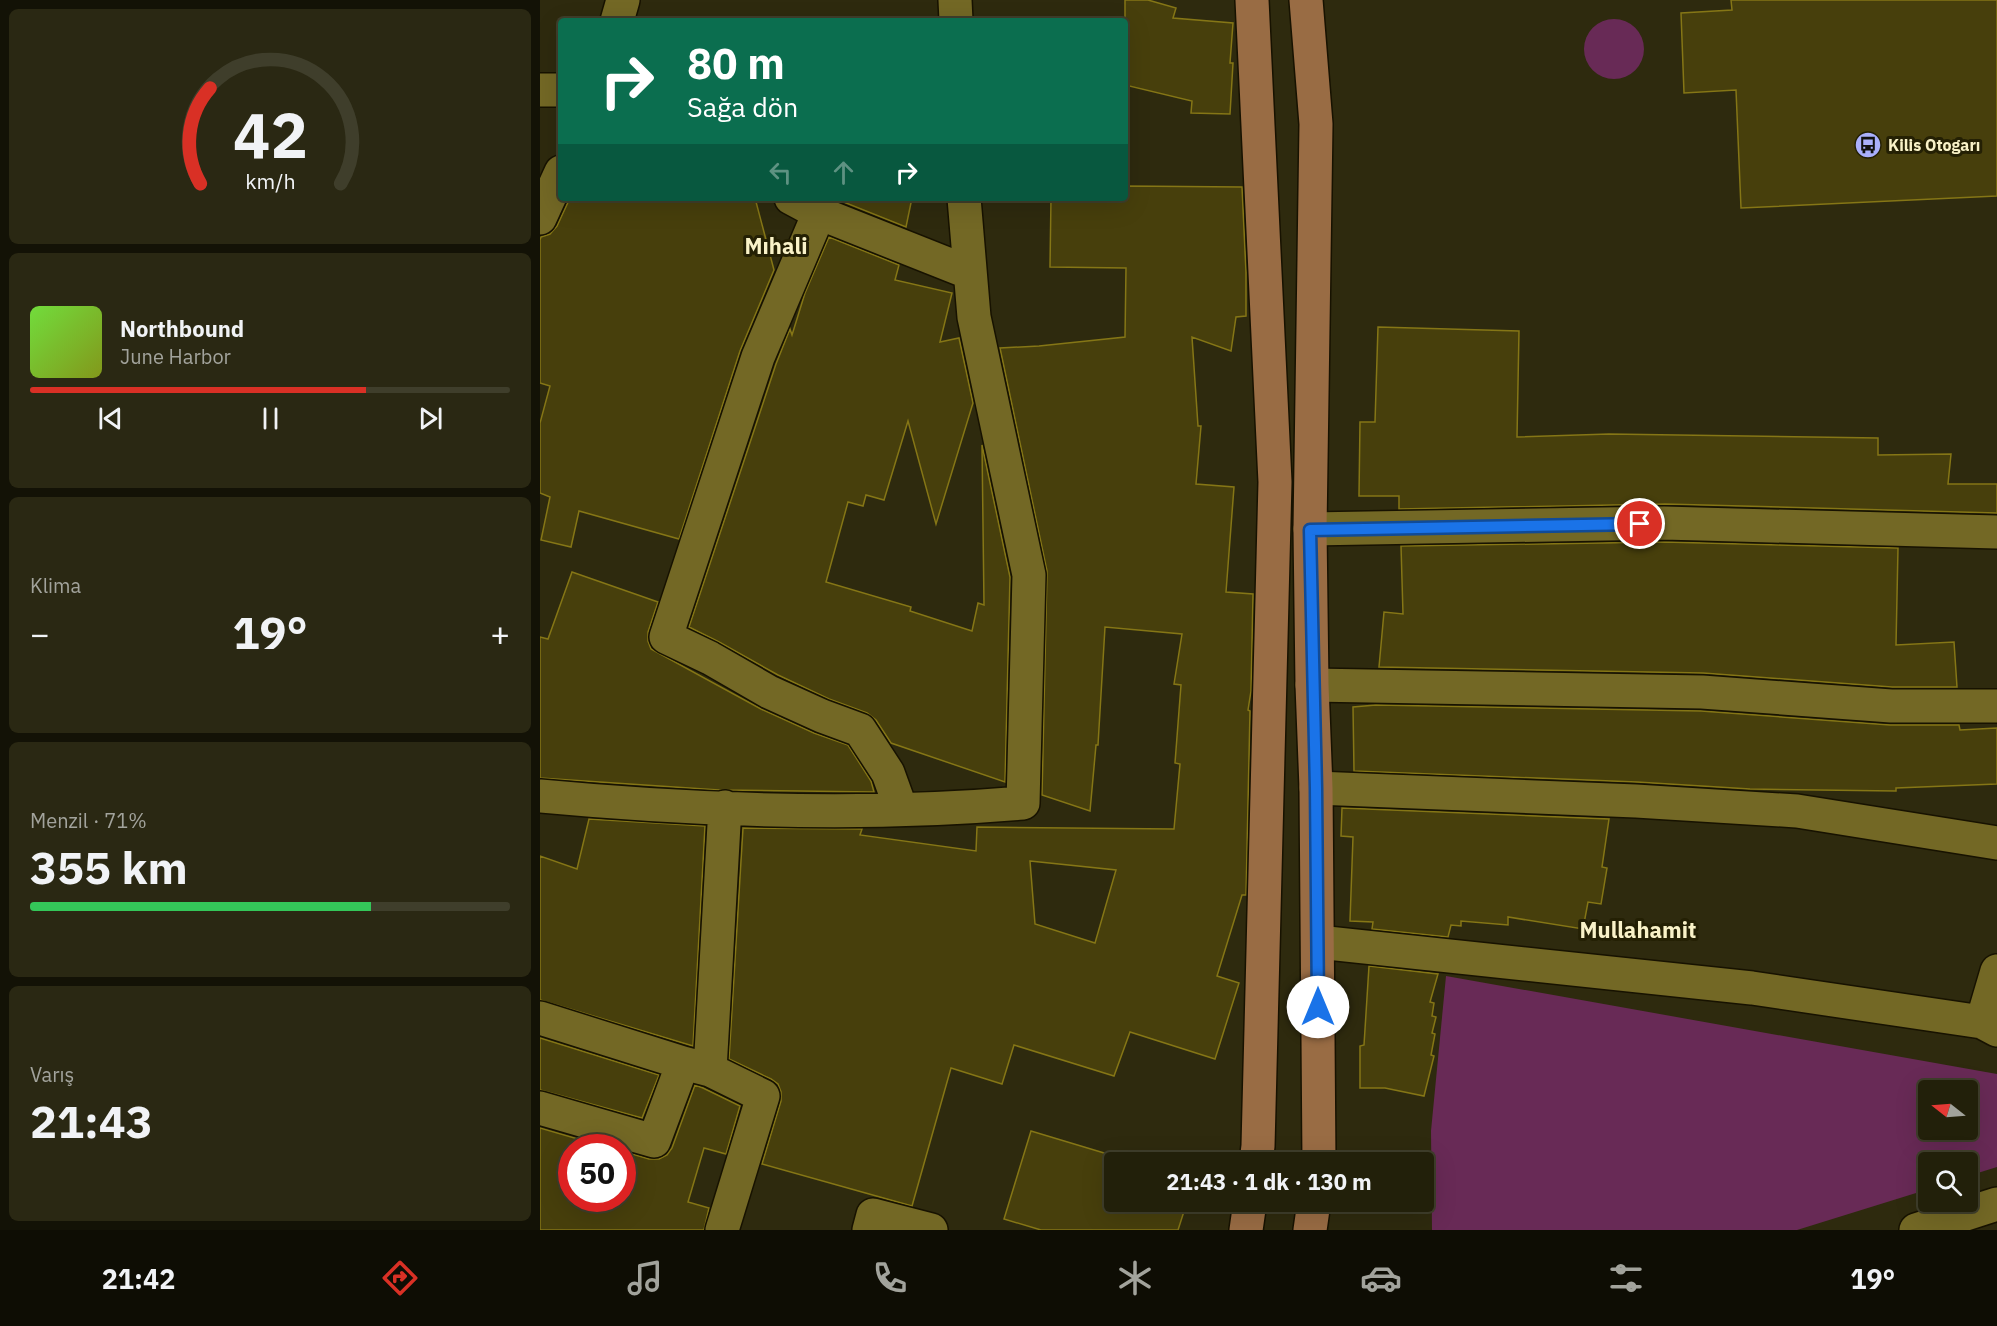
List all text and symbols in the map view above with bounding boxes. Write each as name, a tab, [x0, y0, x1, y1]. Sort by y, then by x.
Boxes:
text: 80 m	[687, 36, 785, 91]
icon: right	[588, 42, 666, 120]
text: Sağa dön	[687, 89, 798, 124]
text: 42	[233, 94, 307, 175]
bus stop icon: Kilis Otogarı	[1853, 130, 1883, 160]
place label: Kilis Otogarı	[1888, 135, 1980, 155]
icon: left	[764, 156, 797, 189]
icon: ahead	[827, 156, 860, 189]
icon: right	[890, 156, 923, 189]
text: km/h	[245, 167, 295, 195]
district label: Mıhali	[745, 231, 807, 260]
text: Northbound	[120, 314, 244, 343]
text: June Harbor	[120, 343, 231, 370]
icon: previous	[94, 402, 127, 435]
icon: pause	[254, 402, 287, 435]
icon: next	[414, 402, 447, 435]
pin	[1614, 498, 1665, 549]
icon: arrive	[1623, 507, 1656, 540]
text: Klima	[30, 572, 81, 599]
text: 19°	[232, 603, 308, 661]
text: −	[30, 612, 50, 655]
text: +	[490, 612, 510, 655]
text: Menzil · 71%	[30, 807, 147, 834]
text: 355 km	[30, 838, 188, 896]
district label: Mullahamit	[1580, 915, 1696, 944]
position arrow	[1286, 975, 1350, 1039]
text: Varış	[30, 1061, 74, 1088]
north arrow	[1918, 1080, 1978, 1140]
map controls	[1918, 1080, 1978, 1212]
text: 21:43	[30, 1092, 153, 1150]
speed limit sign: 50	[558, 1134, 636, 1212]
button: search	[1918, 1152, 1978, 1212]
text: 21:43 · 1 dk · 130 m	[1166, 1167, 1372, 1196]
icon: directions	[379, 1257, 421, 1299]
icon: music	[624, 1257, 666, 1299]
icon: phone	[869, 1257, 911, 1299]
icon: climate	[1114, 1257, 1156, 1299]
icon: car	[1360, 1257, 1402, 1299]
icon: filters	[1605, 1257, 1647, 1299]
text: 21:42	[102, 1261, 175, 1296]
text: 19°	[1850, 1261, 1895, 1296]

